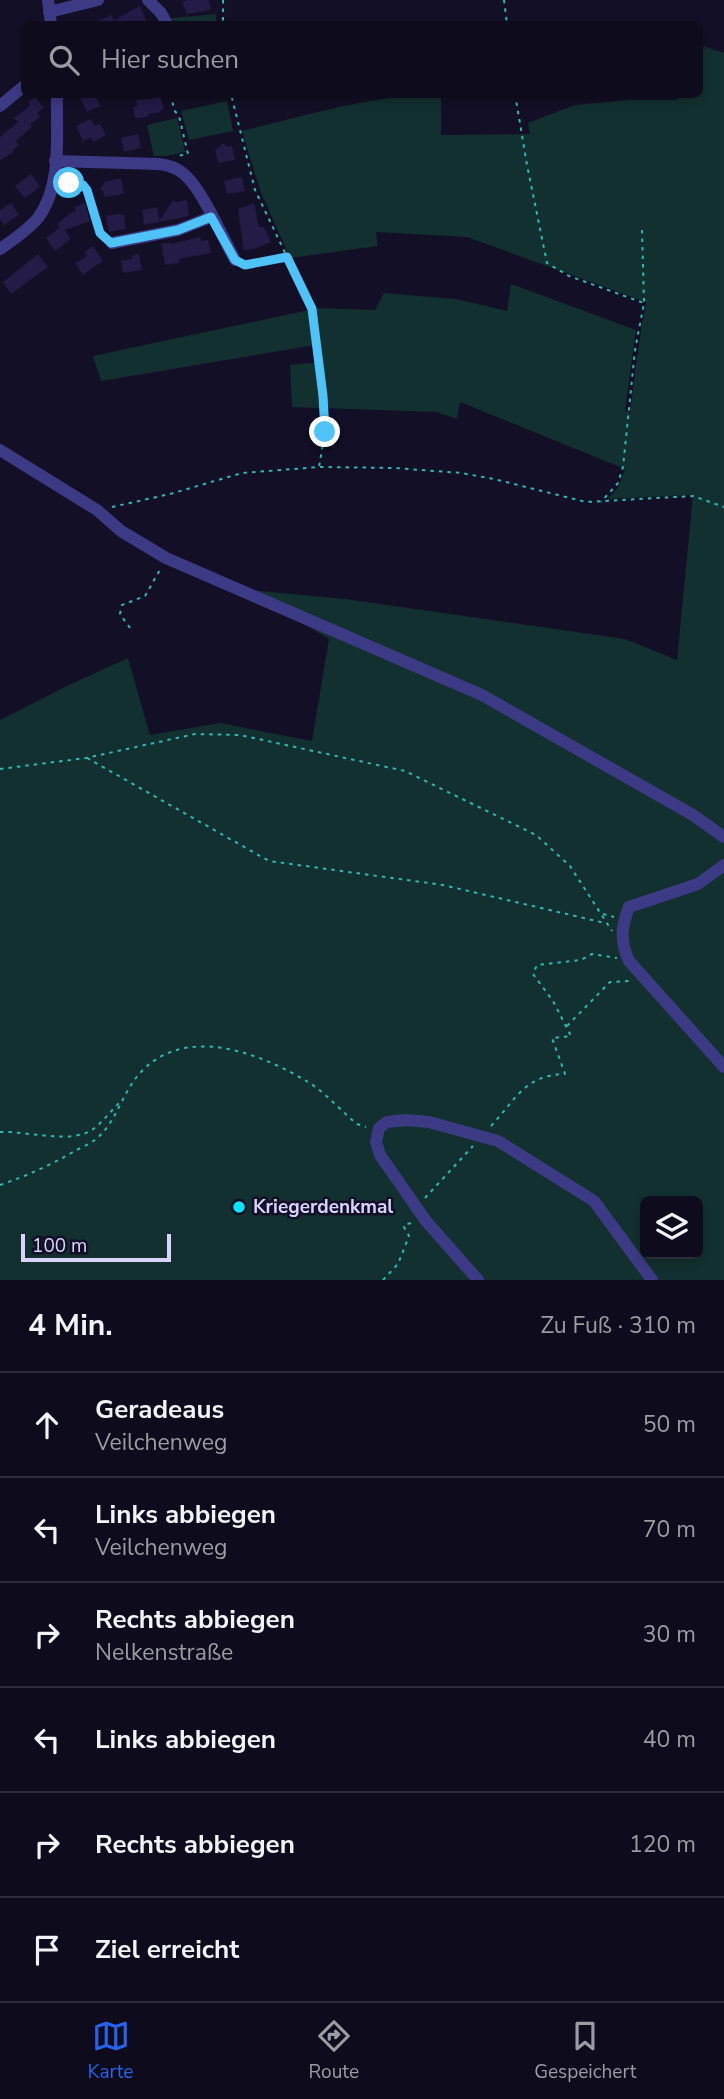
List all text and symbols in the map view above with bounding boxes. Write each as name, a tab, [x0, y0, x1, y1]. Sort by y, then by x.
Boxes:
search box	[21, 21, 703, 98]
icon: search	[45, 41, 83, 79]
text: Hier suchen	[101, 42, 239, 77]
route start	[53, 167, 84, 198]
route end	[309, 416, 340, 447]
place label: Kriegerdenkmal	[253, 1194, 393, 1220]
map controls	[640, 1196, 703, 1259]
button: layers	[640, 1196, 703, 1259]
marker: Kriegerdenkmal	[231, 1199, 247, 1215]
scale bar	[21, 1231, 172, 1263]
text: 100 m	[32, 1233, 87, 1259]
text: 4 Min.	[28, 1305, 113, 1346]
text: Zu Fuß · 310 m	[540, 1310, 696, 1341]
text: Geradeaus	[95, 1392, 224, 1427]
icon: ahead	[28, 1406, 66, 1444]
text: 50 m	[643, 1409, 696, 1440]
text: Veilchenweg	[95, 1427, 228, 1458]
text: Links abbiegen	[95, 1497, 276, 1532]
icon: left	[28, 1511, 66, 1549]
text: 70 m	[643, 1514, 696, 1545]
text: Veilchenweg	[95, 1532, 228, 1563]
text: Rechts abbiegen	[95, 1602, 295, 1637]
icon: right	[28, 1616, 66, 1654]
text: 30 m	[643, 1619, 696, 1650]
text: Nelkenstraße	[95, 1637, 233, 1668]
icon: left	[28, 1721, 66, 1759]
text: Links abbiegen	[95, 1722, 276, 1757]
text: 40 m	[643, 1724, 696, 1755]
icon: right	[28, 1826, 66, 1864]
text: Rechts abbiegen	[95, 1827, 295, 1862]
text: 120 m	[629, 1829, 696, 1860]
icon: arrive	[28, 1931, 66, 1969]
text: Ziel erreicht	[95, 1932, 239, 1967]
tab: Karte	[88, 2017, 133, 2085]
tab: Route	[309, 2017, 359, 2085]
tab: Gespeichert	[534, 2017, 636, 2085]

